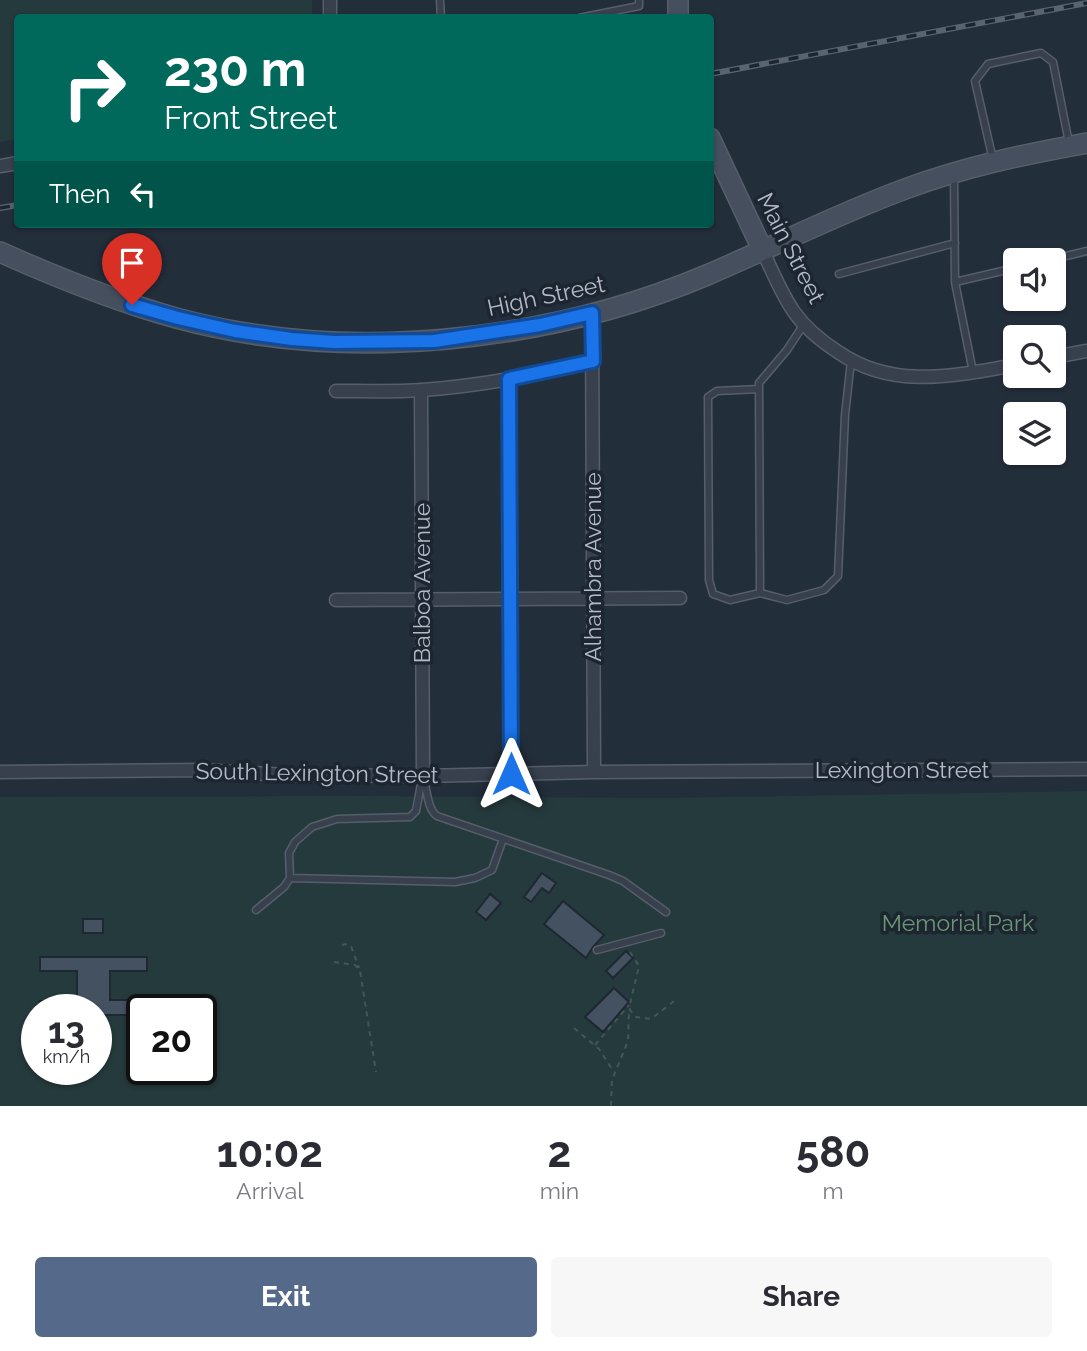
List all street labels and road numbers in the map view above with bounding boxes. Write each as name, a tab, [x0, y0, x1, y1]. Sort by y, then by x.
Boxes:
street label: Main Street	[752, 188, 831, 308]
street label: High Street	[485, 270, 607, 321]
street label: Alhambra Avenue	[579, 472, 606, 662]
street label: Balboa Avenue	[408, 503, 435, 663]
street label: Lexington Street	[815, 756, 990, 783]
street label: South Lexington Street	[195, 757, 439, 788]

